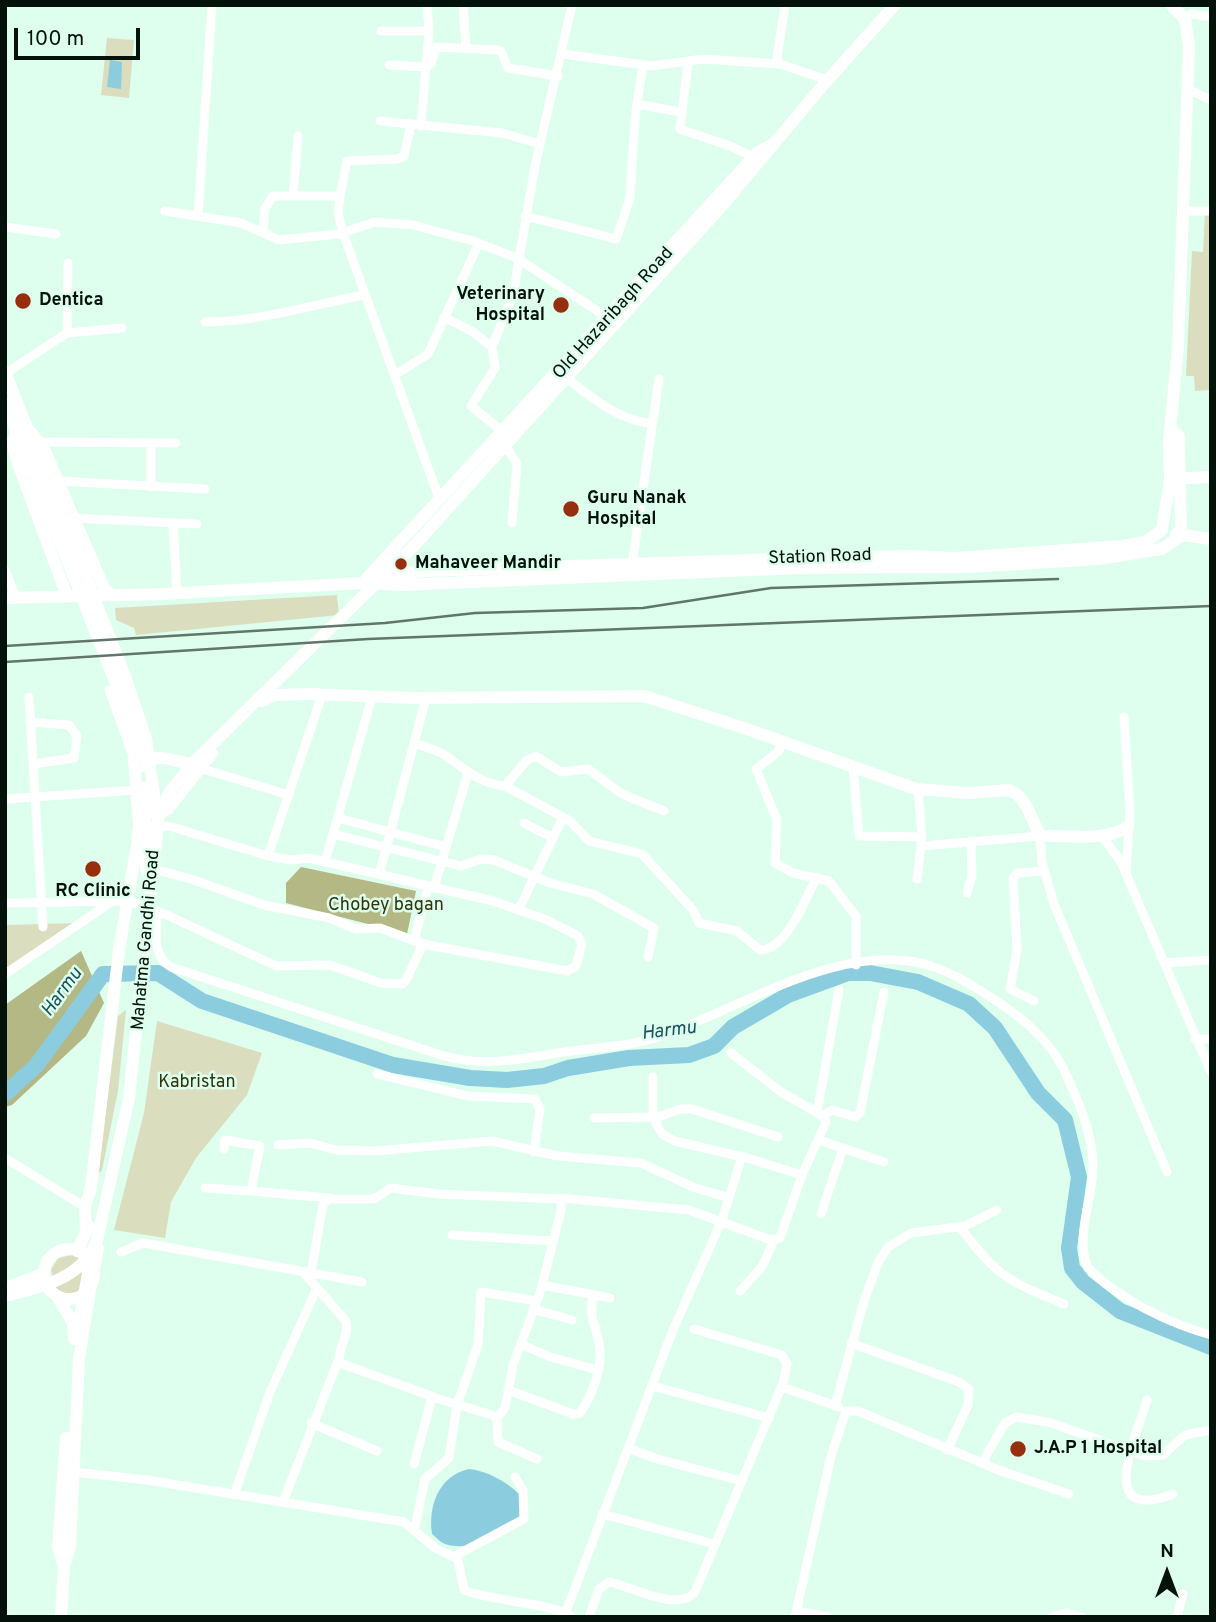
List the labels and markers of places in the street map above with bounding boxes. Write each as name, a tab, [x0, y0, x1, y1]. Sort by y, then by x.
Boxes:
place label: Veterinary Hospital	[456, 284, 545, 326]
place label: Dentica	[39, 290, 103, 312]
marker: Dentica	[13, 291, 33, 311]
marker: Veterinary Hospital	[551, 295, 571, 315]
place label: Guru Nanak Hospital	[587, 488, 686, 530]
marker: Guru Nanak Hospital	[561, 499, 581, 519]
place label: Mahaveer Mandir	[415, 553, 561, 575]
marker: Mahaveer Mandir	[393, 556, 409, 572]
marker: RC Clinic	[83, 859, 103, 879]
place label: RC Clinic	[55, 881, 131, 903]
place label: J.A.P 1 Hospital	[1034, 1438, 1162, 1460]
marker: J.A.P 1 Hospital	[1008, 1439, 1028, 1459]

